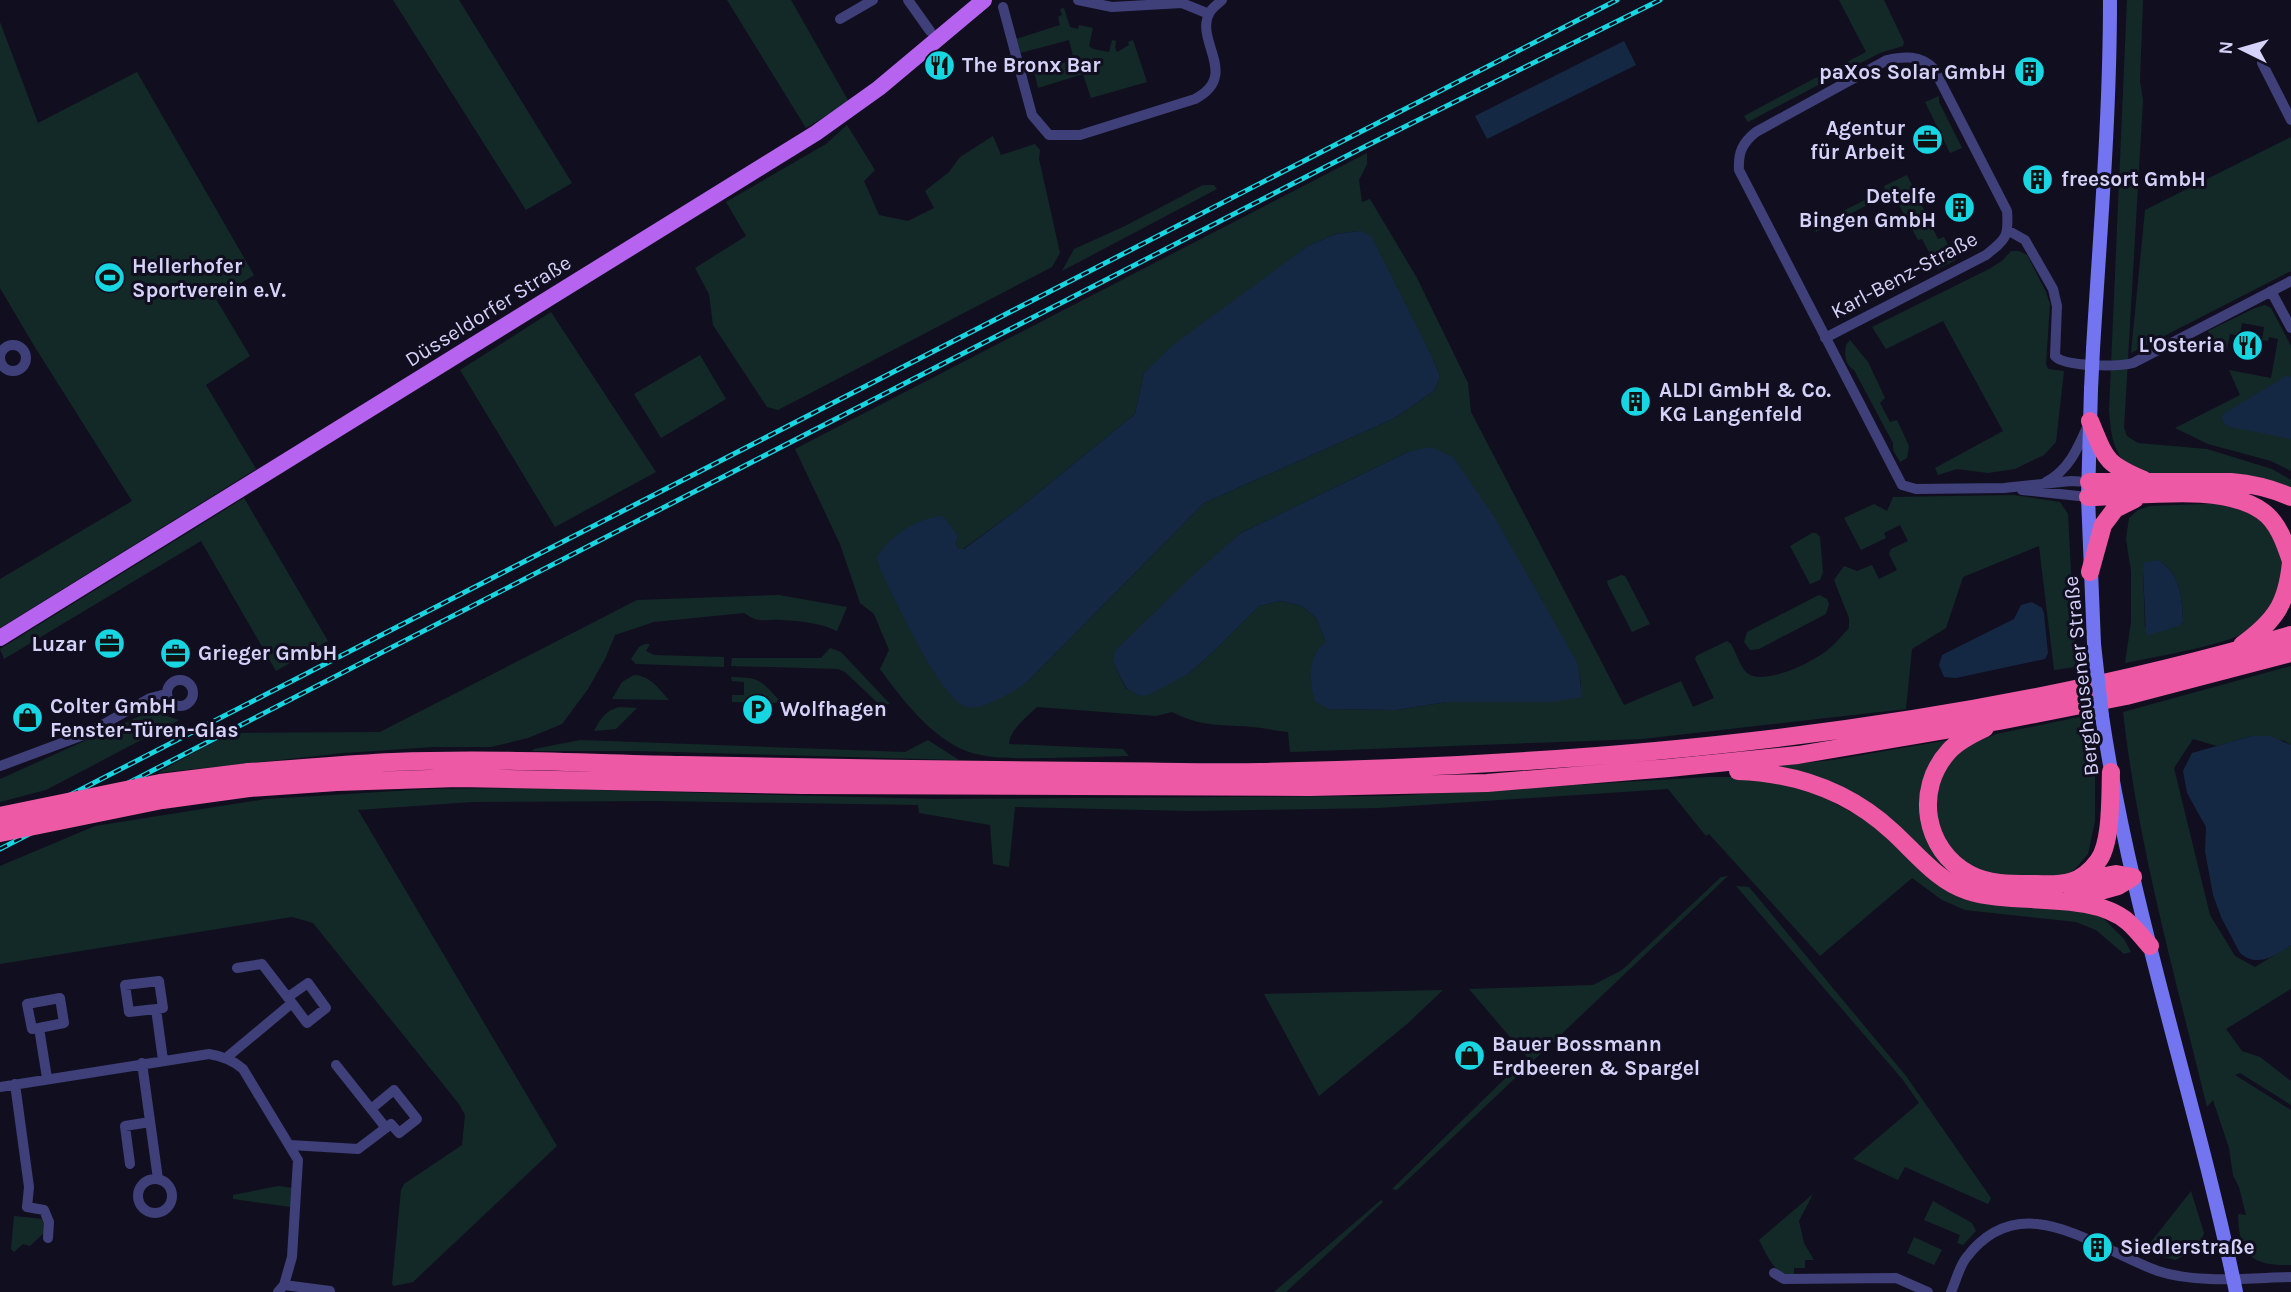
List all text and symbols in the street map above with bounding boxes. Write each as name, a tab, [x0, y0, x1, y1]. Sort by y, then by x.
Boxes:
north arrow	[2207, 14, 2277, 84]
text: N	[2215, 40, 2238, 55]
restaurant icon: The Bronx Bar	[922, 48, 956, 82]
place label: The Bronx Bar	[962, 53, 1101, 77]
building icon: paXos Solar GmbH	[2012, 55, 2046, 89]
place label: paXos Solar GmbH	[1819, 60, 2006, 84]
place label: Agentur für Arbeit	[1810, 116, 1906, 164]
office icon: Agentur für Arbeit	[1911, 123, 1945, 157]
building icon: freesort GmbH	[2021, 162, 2055, 196]
place label: freesort GmbH	[2061, 167, 2206, 191]
place label: Detelfe Bingen GmbH	[1799, 184, 1936, 232]
building icon: Detelfe Bingen GmbH	[1942, 191, 1976, 225]
street label: Karl-Benz-Straße	[1827, 226, 1981, 324]
street label: Düsseldorfer Straße	[401, 250, 575, 372]
place label: Hellerhofer Sportverein e.V.	[132, 254, 286, 302]
sports icon: Hellerhofer Sportverein e.V.	[92, 261, 126, 295]
restaurant icon: L'Osteria	[2231, 328, 2265, 362]
place label: L'Osteria	[2139, 333, 2225, 357]
place label: ALDI GmbH & Co. KG Langenfeld	[1659, 378, 1831, 426]
building icon: ALDI GmbH & Co. KG Langenfeld	[1619, 385, 1653, 419]
street label: Berghausener Straße	[2059, 575, 2103, 777]
office icon: Luzar	[92, 627, 126, 661]
place label: Luzar	[32, 632, 87, 656]
office icon: Grieger GmbH	[158, 636, 192, 670]
place label: Grieger GmbH	[198, 641, 337, 665]
parking icon: Wolfhagen	[740, 692, 774, 726]
place label: Colter GmbH Fenster-Türen-Glas	[50, 694, 238, 742]
place label: Wolfhagen	[780, 697, 887, 721]
shop icon: Colter GmbH Fenster-Türen-Glas	[10, 701, 44, 735]
place label: Bauer Bossmann Erdbeeren & Spargel	[1492, 1032, 1700, 1080]
shop icon: Bauer Bossmann Erdbeeren & Spargel	[1452, 1039, 1486, 1073]
building icon: Siedlerstraße	[2080, 1230, 2114, 1264]
place label: Siedlerstraße	[2120, 1235, 2255, 1259]

